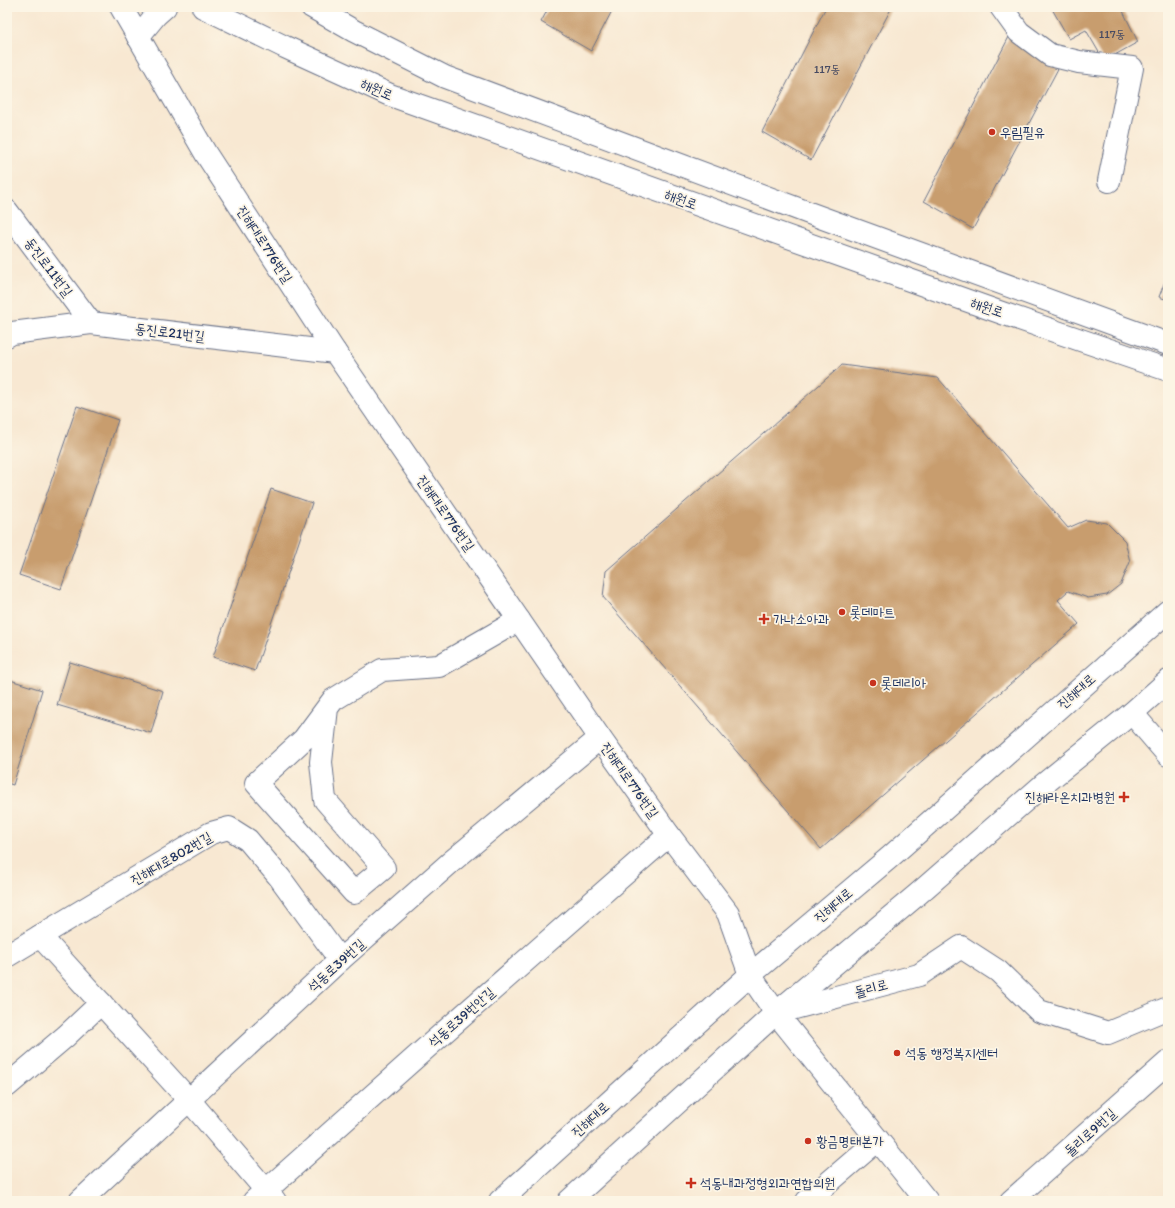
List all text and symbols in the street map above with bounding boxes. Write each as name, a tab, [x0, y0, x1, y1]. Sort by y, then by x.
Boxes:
house number: 117동	[1099, 27, 1125, 41]
house number: 117동	[814, 62, 840, 76]
street label: 해원로	[358, 75, 396, 104]
place label: 우림필유	[1000, 124, 1045, 141]
marker: 우림필유	[987, 127, 997, 137]
street label: 해원로	[662, 186, 700, 213]
street label: 진해대로776번길	[233, 202, 296, 287]
street label: 동진로11번길	[21, 235, 77, 301]
street label: 해원로	[968, 294, 1006, 321]
street label: 동진로21번길	[134, 320, 207, 345]
street label: 진해대로776번길	[413, 472, 478, 555]
place label: 롯데마트	[850, 604, 895, 621]
marker: 롯데마트	[837, 607, 847, 617]
place label: 가나소아과	[773, 611, 829, 628]
marker: 가나소아과	[758, 613, 770, 625]
street label: 진해대로	[1054, 670, 1099, 713]
place label: 롯데리아	[881, 675, 927, 692]
marker: 롯데리아	[868, 678, 878, 688]
street label: 진해대로776번길	[597, 739, 662, 822]
place label: 진해라온치과병원	[1025, 789, 1115, 806]
marker: 진해라온치과병원	[1118, 791, 1130, 803]
street label: 진해대로802번길	[127, 828, 216, 889]
street label: 진해대로	[811, 884, 856, 926]
street label: 석동로39번길	[304, 935, 369, 996]
street label: 돌리로	[853, 976, 890, 1001]
street label: 석동로39번안길	[425, 983, 499, 1051]
place label: 석동 행정복지센터	[905, 1045, 998, 1062]
marker: 석동 행정복지센터	[892, 1048, 902, 1058]
street label: 진해대로	[568, 1098, 613, 1141]
street label: 돌리로9번길	[1061, 1104, 1120, 1160]
place label: 황금명태본가	[816, 1133, 884, 1150]
marker: 황금명태본가	[803, 1136, 813, 1146]
place label: 석동내과정형외과연합의원	[700, 1175, 835, 1192]
marker: 석동내과정형외과연합의원	[685, 1177, 697, 1189]

